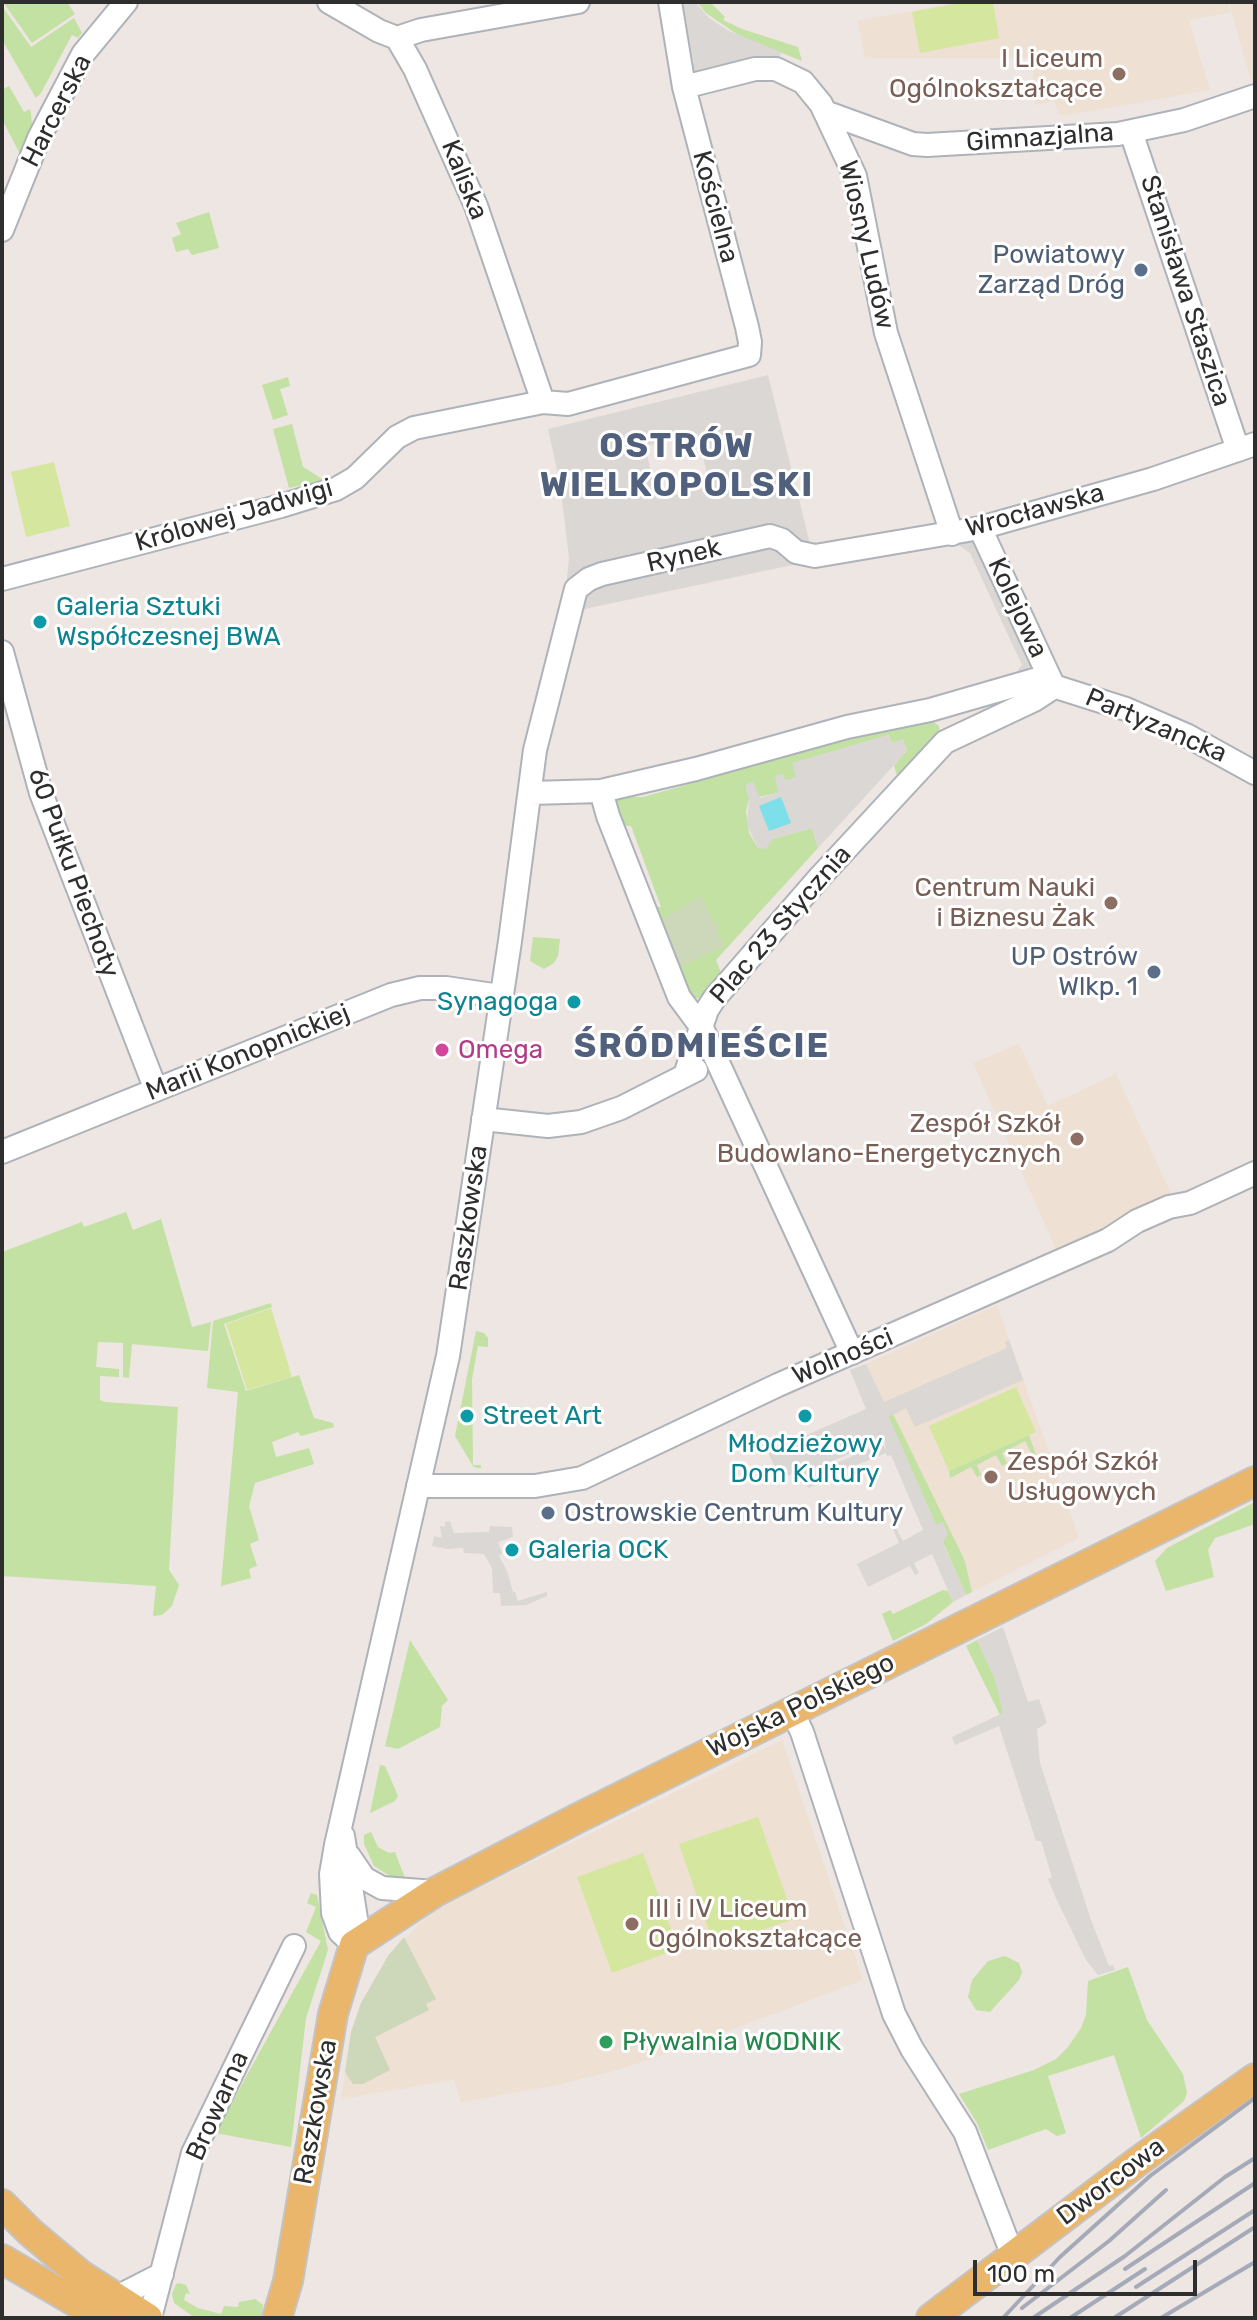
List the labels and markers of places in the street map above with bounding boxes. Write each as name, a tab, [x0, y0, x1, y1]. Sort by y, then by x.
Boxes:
place label: I Liceum Ogólnokształcące	[889, 43, 1103, 104]
marker: I Liceum Ogólnokształcące	[1110, 65, 1128, 83]
place label: Powiatowy Zarząd Dróg	[978, 239, 1125, 300]
marker: Powiatowy Zarząd Dróg	[1132, 261, 1150, 279]
place label: Galeria Sztuki Współczesnej BWA	[56, 591, 281, 652]
marker: Galeria Sztuki Współczesnej BWA	[31, 613, 49, 631]
place label: Centrum Nauki i Biznesu Żak	[915, 872, 1095, 934]
marker: Centrum Nauki i Biznesu Żak	[1102, 894, 1120, 912]
place label: UP Ostrów Wlkp. 1	[1011, 941, 1138, 1002]
marker: UP Ostrów Wlkp. 1	[1145, 963, 1163, 981]
place label: Synagoga	[437, 986, 558, 1018]
marker: Synagoga	[565, 993, 583, 1011]
place label: Omega	[458, 1034, 543, 1066]
marker: Omega	[433, 1041, 451, 1059]
place label: Zespół Szkół Budowlano-Energetycznych	[717, 1108, 1061, 1170]
marker: Zespół Szkół Budowlano-Energetycznych	[1068, 1130, 1086, 1148]
place label: Street Art	[483, 1400, 602, 1432]
marker: Street Art	[458, 1407, 476, 1425]
marker: Młodzieżowy Dom Kultury	[796, 1407, 814, 1425]
place label: Młodzieżowy Dom Kultury	[727, 1428, 883, 1490]
place label: Zespół Szkół Usługowych	[1007, 1446, 1158, 1508]
marker: Zespół Szkół Usługowych	[982, 1468, 1000, 1486]
place label: Ostrowskie Centrum Kultury	[564, 1497, 903, 1529]
marker: Ostrowskie Centrum Kultury	[539, 1504, 557, 1522]
place label: Galeria OCK	[528, 1534, 668, 1566]
marker: Galeria OCK	[503, 1541, 521, 1559]
place label: III i IV Liceum Ogólnokształcące	[648, 1893, 862, 1954]
marker: III i IV Liceum Ogólnokształcące	[623, 1915, 641, 1933]
place label: Pływalnia WODNIK	[622, 2026, 841, 2058]
marker: Pływalnia WODNIK	[597, 2033, 615, 2051]

